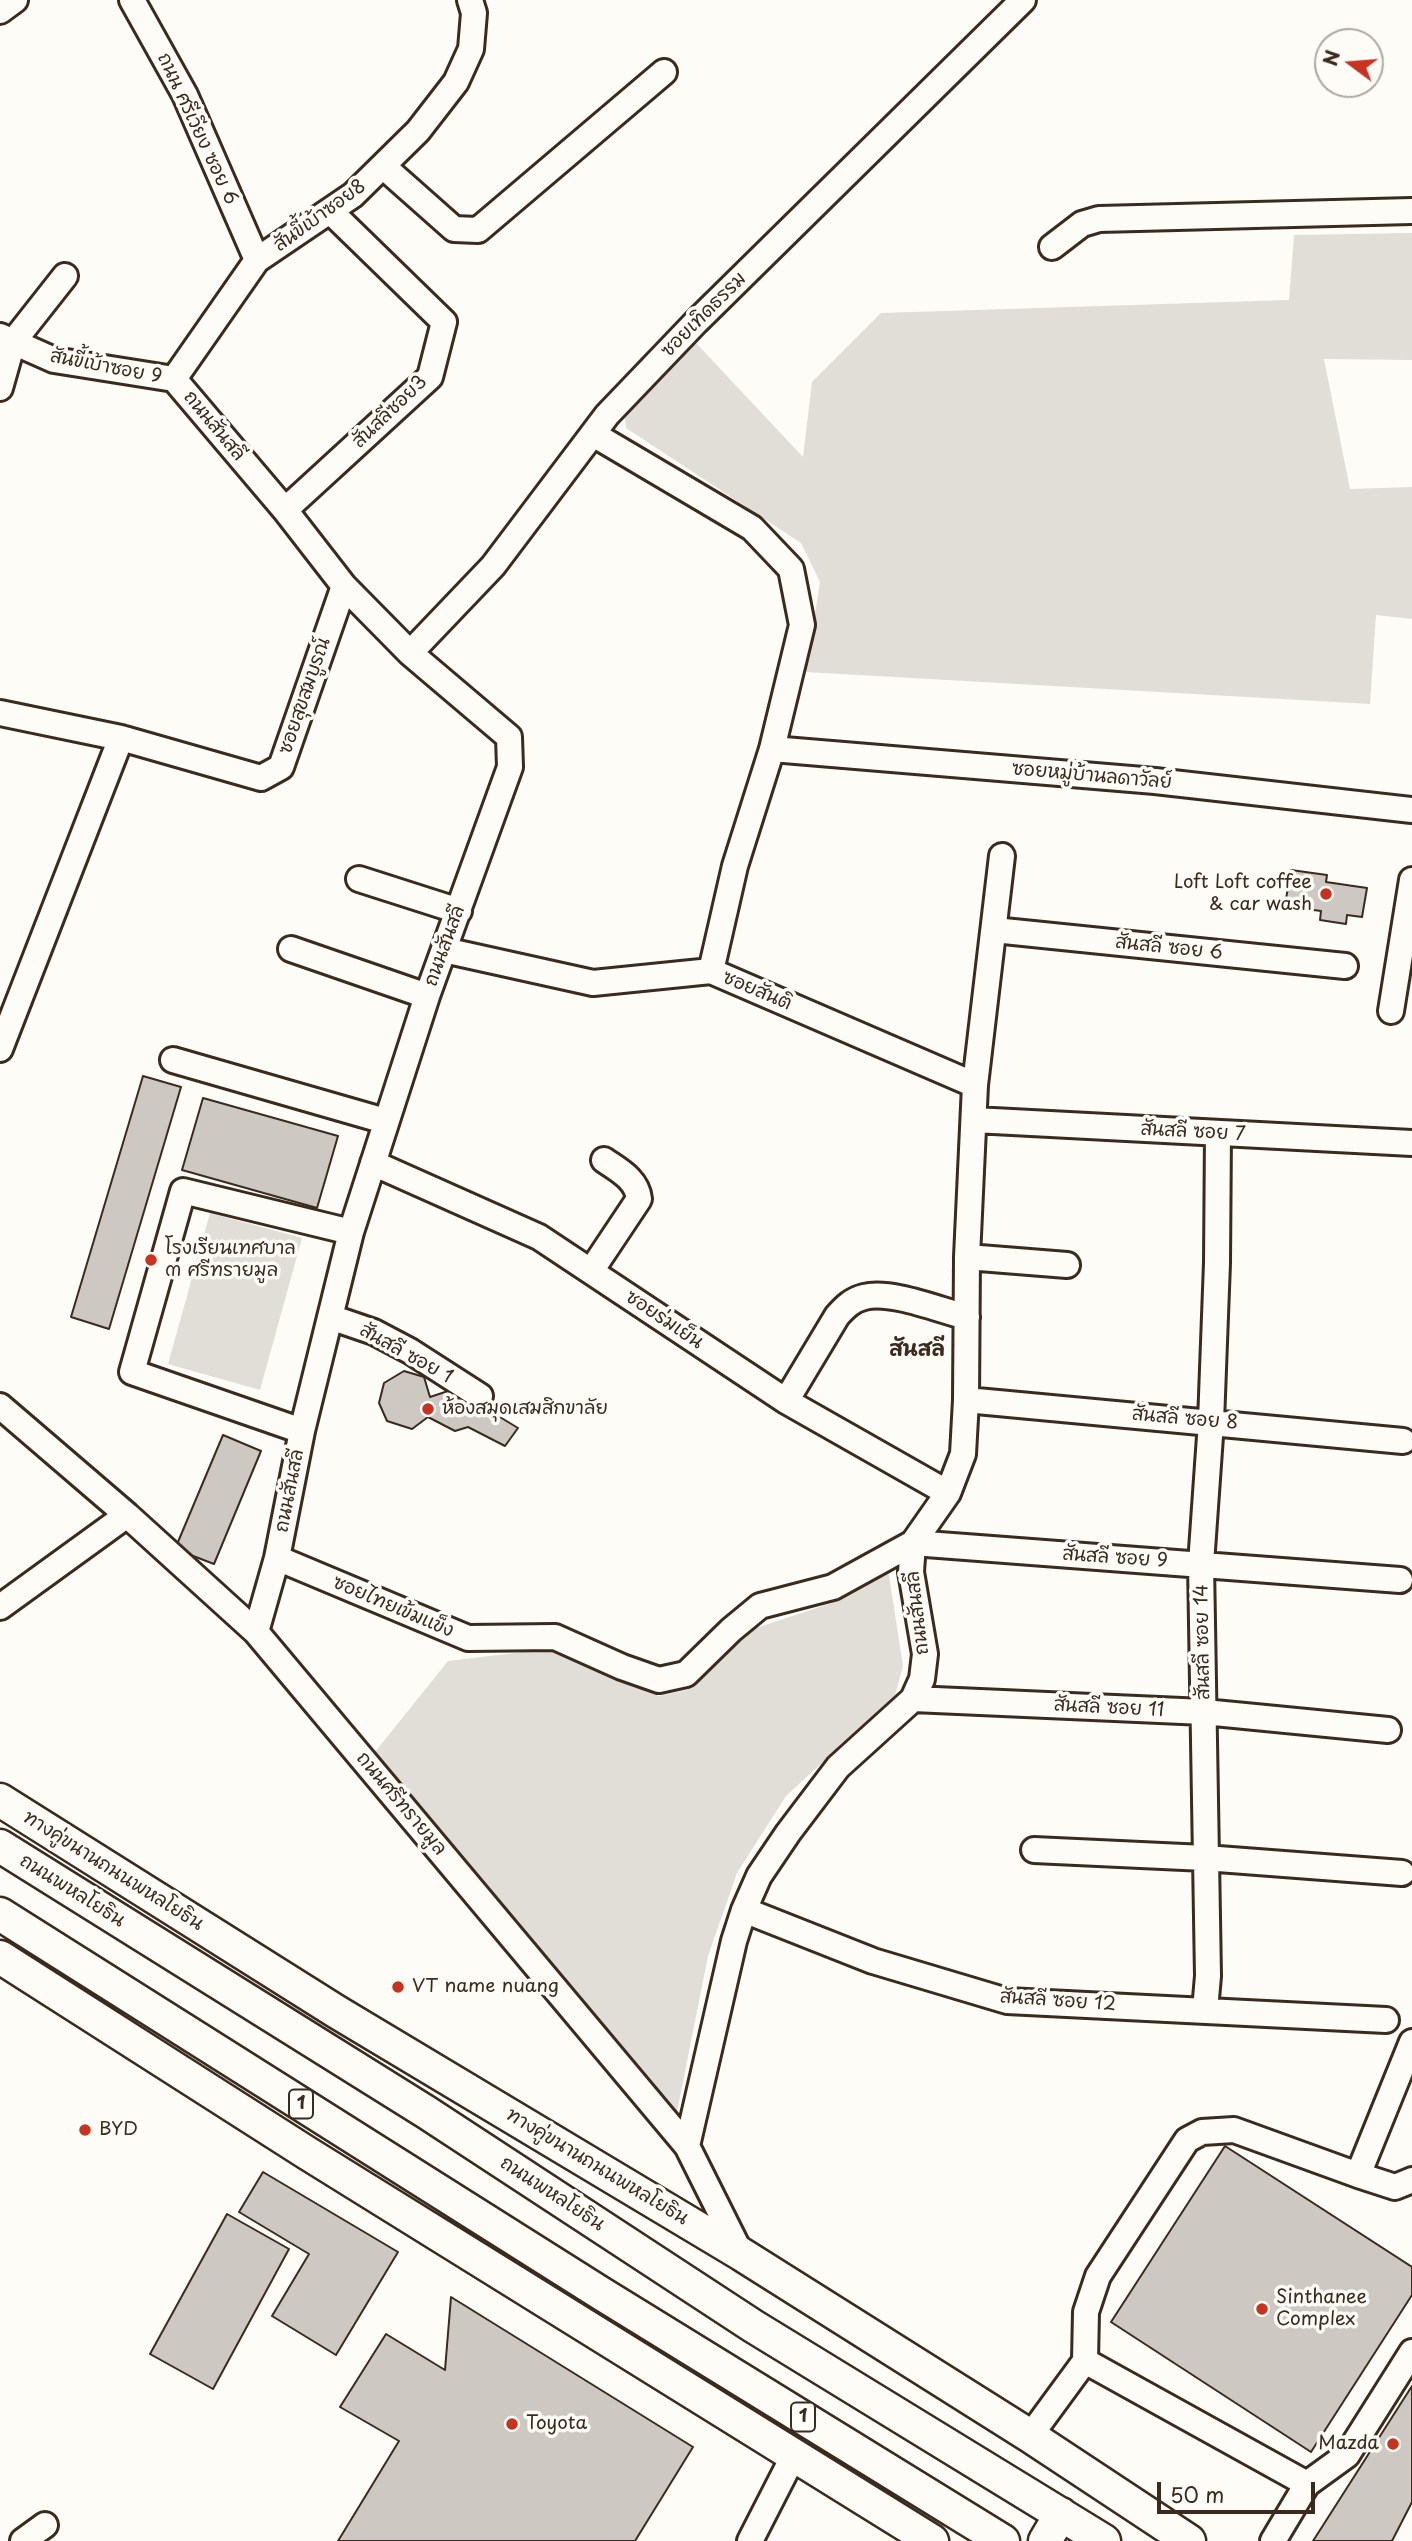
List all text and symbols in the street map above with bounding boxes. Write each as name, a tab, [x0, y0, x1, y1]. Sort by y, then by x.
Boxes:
north arrow	[1314, 28, 1384, 98]
text: N	[1315, 47, 1346, 69]
street label: ถนน ศรีเวียง ซอย 6	[152, 50, 242, 208]
street label: สันขี้เบ้าซอย8	[270, 175, 370, 257]
street label: ซอยเทิดธรรม	[657, 268, 751, 362]
street label: สันขี้เบ้าซอย 9	[48, 345, 164, 389]
street label: สันสลีซอย3	[348, 371, 432, 453]
street label: ถนนสันสลี	[178, 386, 250, 466]
street label: ซอยสุขสมบูรณ์	[274, 635, 336, 757]
street label: ซอยหมู่บ้านลดาวัลย์	[1011, 758, 1173, 794]
place label: Loft Loft coffee & car wash	[1174, 872, 1312, 916]
marker: Loft Loft coffee & car wash	[1318, 886, 1334, 902]
street label: ถนนสันสลี	[420, 902, 470, 990]
street label: สันสลี ซอย 6	[1114, 931, 1224, 965]
street label: ซอยสันติ	[719, 966, 795, 1016]
street label: สันสลี ซอย 7	[1140, 1118, 1246, 1146]
place label: โรงเรียนเทศบาล ๓ ศรีทรายมูล	[165, 1238, 296, 1282]
marker: โรงเรียนเทศบาล ๓ ศรีทรายมูล	[143, 1252, 159, 1268]
street label: ซอยร่มเย็น	[621, 1286, 707, 1354]
street label: สันสลี ซอย 1	[355, 1319, 457, 1389]
district label: สันสลี	[889, 1337, 945, 1363]
place label: ห้องสมุดเสมสิกขาลัย	[442, 1398, 608, 1420]
marker: ห้องสมุดเสมสิกขาลัย	[420, 1401, 436, 1417]
street label: สันสลี ซอย 8	[1131, 1403, 1239, 1435]
street label: ถนนสันสลี	[271, 1447, 309, 1535]
street label: สันสลี ซอย 9	[1062, 1543, 1168, 1573]
street label: ถนนสันสลี	[902, 1570, 934, 1656]
street label: ซอยไทยเข้มแข็ง	[329, 1571, 457, 1643]
street label: สันสลี ซอย 14	[1191, 1584, 1215, 1700]
street label: สันสลี ซอย 11	[1053, 1694, 1165, 1722]
street label: ถนนศรีทรายมูล	[351, 1748, 451, 1860]
street label: ทางคู่ขนานถนนพหลโยธิน	[19, 1806, 207, 1936]
street label: ถนนพหลโยธิน	[15, 1850, 129, 1932]
place label: VT name nuang	[412, 1976, 559, 1998]
marker: VT name nuang	[390, 1979, 406, 1995]
street label: สันสลี ซอย 12	[999, 1986, 1117, 2016]
road number: 1	[289, 2090, 313, 2118]
street label: ทางคู่ขนานถนนพหลโยธิน	[502, 2104, 692, 2230]
place label: BYD	[99, 2119, 138, 2141]
marker: BYD	[77, 2122, 93, 2138]
street label: ถนนพหลโยธิน	[496, 2152, 608, 2236]
place label: Sinthanee Complex	[1276, 2287, 1367, 2331]
marker: Sinthanee Complex	[1254, 2301, 1270, 2317]
road number: 1	[791, 2402, 815, 2432]
place label: Toyota	[526, 2413, 587, 2435]
marker: Toyota	[504, 2416, 520, 2432]
place label: Mazda	[1318, 2433, 1379, 2455]
marker: Mazda	[1385, 2436, 1401, 2452]
scale bar	[1160, 2468, 1318, 2512]
text: 50 m	[1170, 2478, 1224, 2510]

